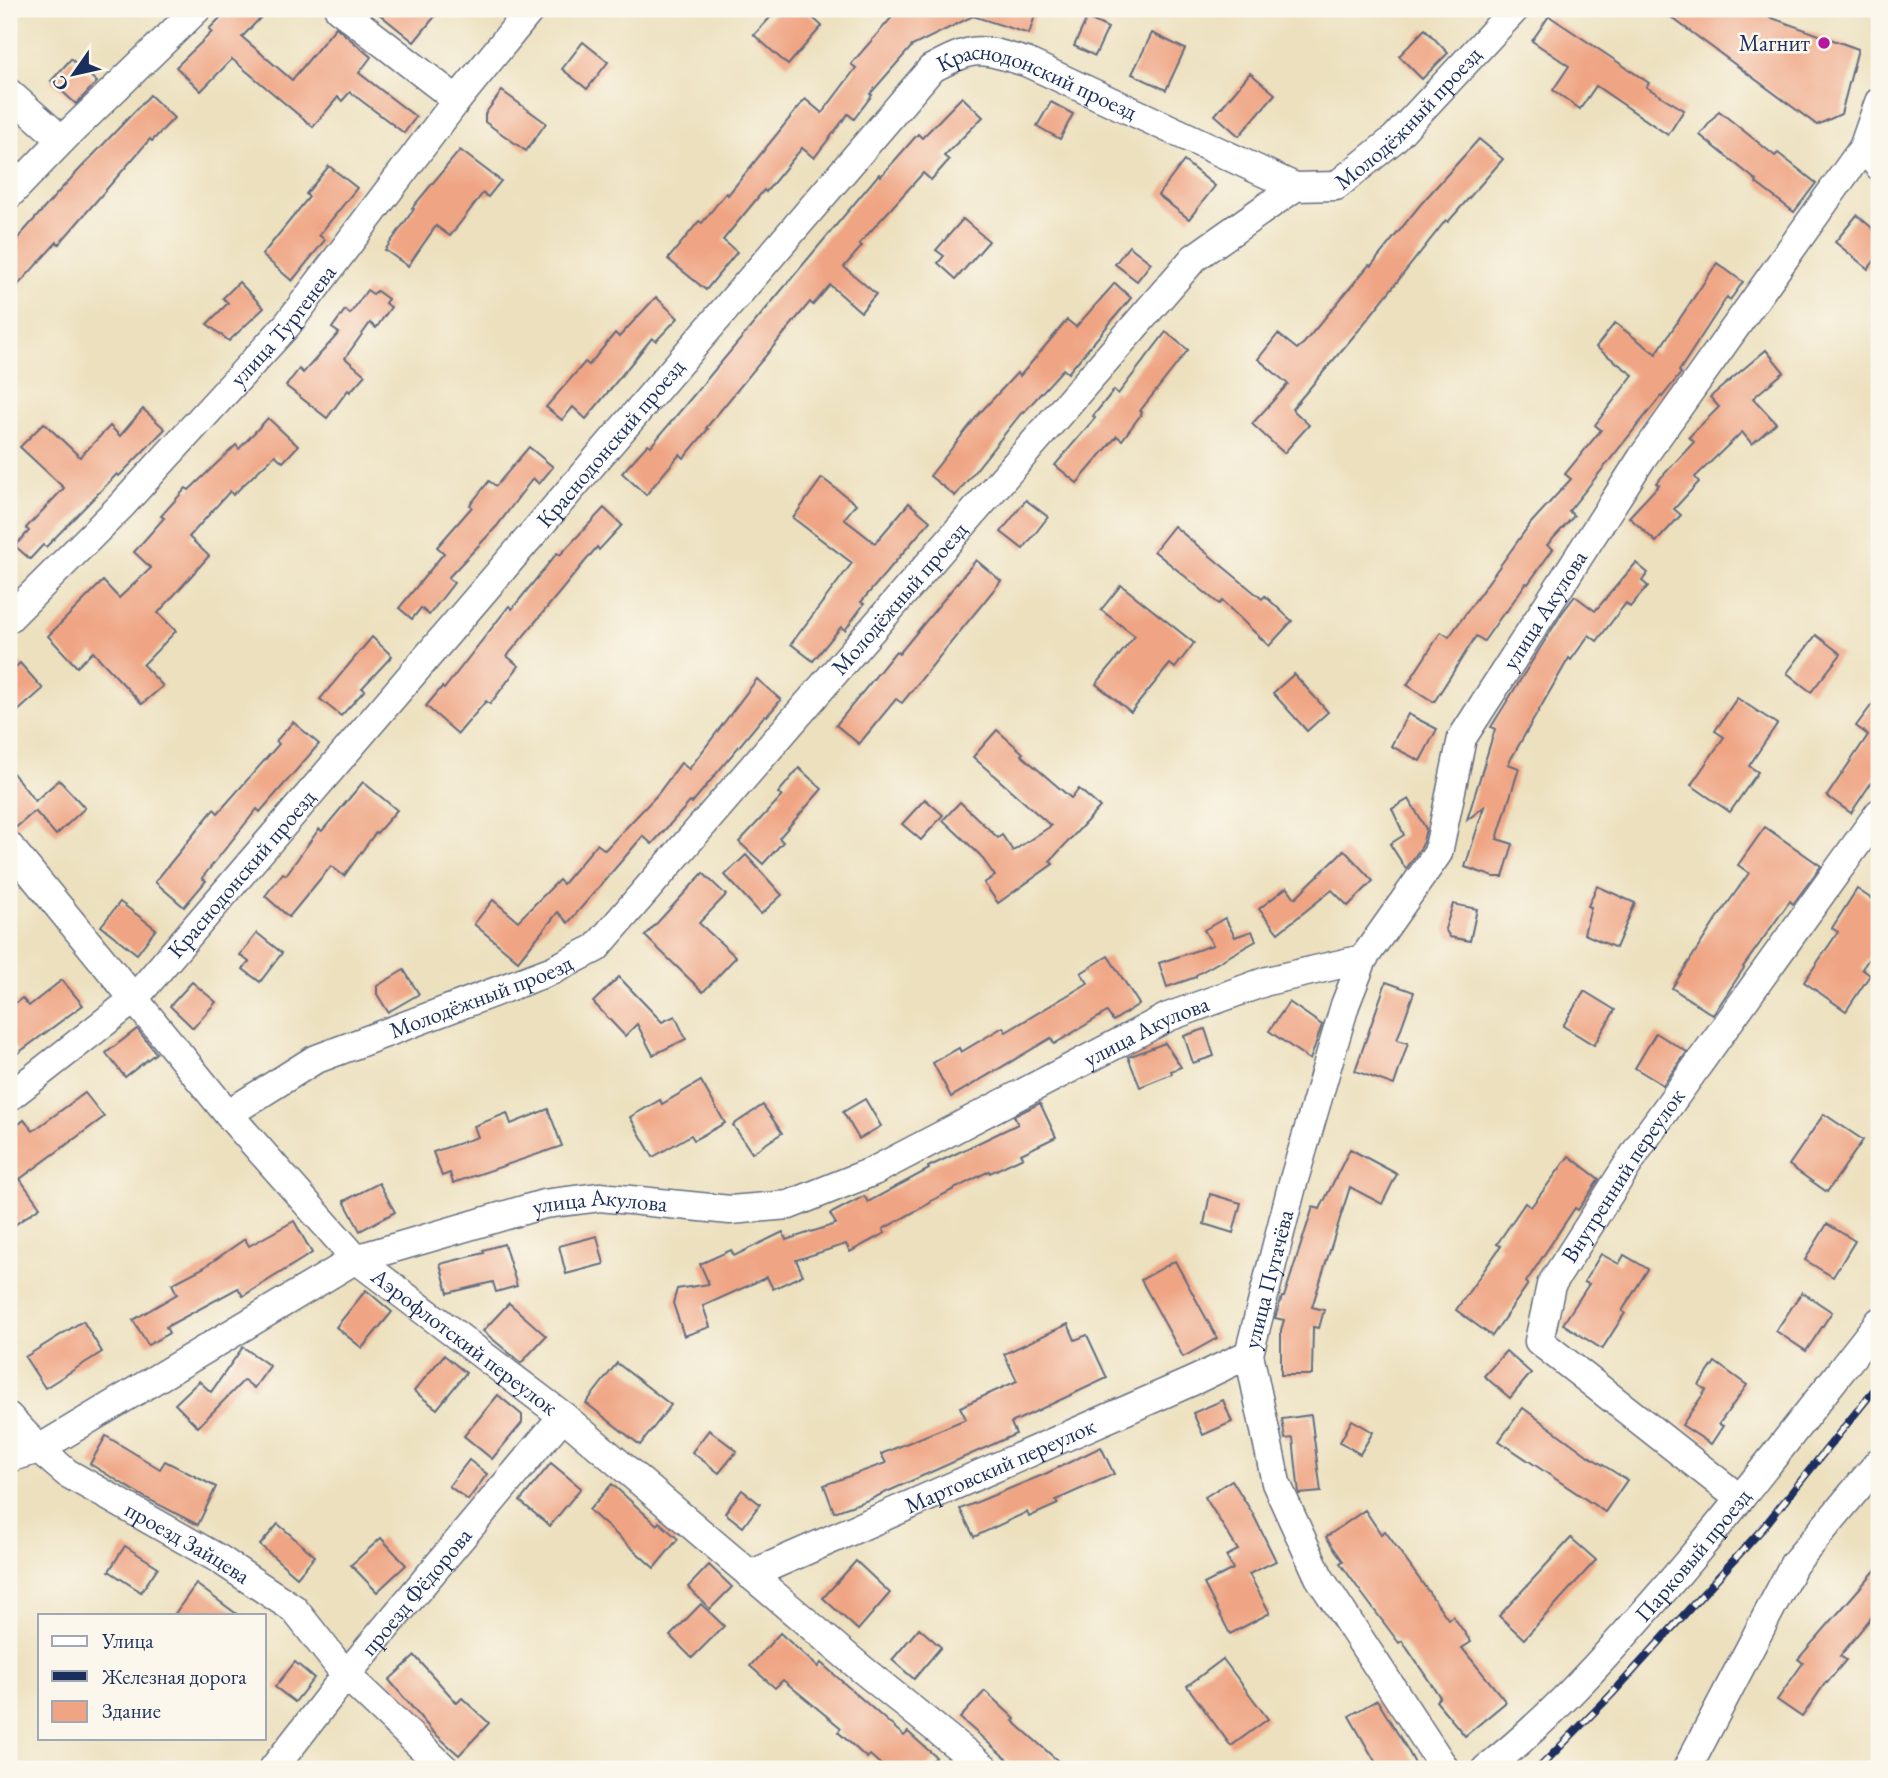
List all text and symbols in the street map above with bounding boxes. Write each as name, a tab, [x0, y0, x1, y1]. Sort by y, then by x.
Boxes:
place label: Магнит	[1739, 28, 1811, 58]
marker: Магнит	[1816, 35, 1832, 51]
street label: Краснодонский проезд	[931, 36, 1143, 127]
north arrow	[38, 38, 108, 108]
street label: Молодёжный проезд	[1328, 39, 1488, 196]
text: С	[46, 71, 74, 96]
street label: улица Тургенева	[223, 258, 343, 393]
street label: Краснодонский проезд	[530, 352, 692, 534]
street label: Молодёжный проезд	[824, 515, 974, 681]
street label: улица Акулова	[1495, 544, 1594, 675]
street label: Краснодонский проезд	[161, 782, 323, 964]
street label: Молодёжный проезд	[385, 947, 578, 1045]
street label: улица Акулова	[1078, 988, 1214, 1074]
street label: Внутренний переулок	[1554, 1082, 1691, 1268]
street label: улица Акулова	[528, 1181, 670, 1222]
street label: улица Пугачёва	[1236, 1206, 1301, 1352]
street label: Аэрофлотский переулок	[365, 1260, 564, 1422]
street label: Мартовский переулок	[900, 1410, 1100, 1520]
street label: Парковый проезд	[1628, 1482, 1758, 1628]
street label: проезд Зайцева	[120, 1494, 257, 1591]
street label: проезд Фёдорова	[354, 1521, 479, 1662]
legend	[38, 1614, 266, 1740]
text: Улица	[101, 1627, 154, 1654]
text: Железная дорога	[101, 1663, 247, 1690]
text: Здание	[102, 1697, 161, 1724]

